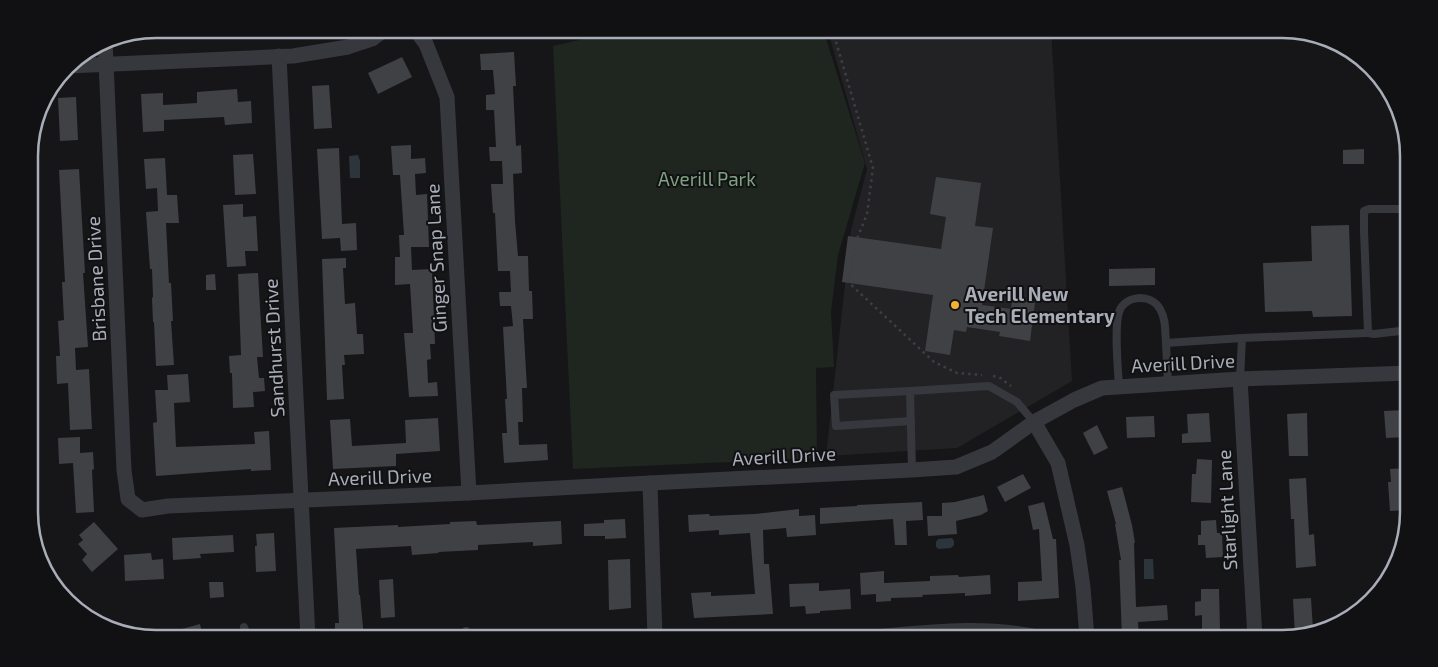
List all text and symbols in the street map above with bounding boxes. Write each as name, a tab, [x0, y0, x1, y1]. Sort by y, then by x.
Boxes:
park label: Averill Park	[658, 167, 756, 190]
street label: Ginger Snap Lane	[420, 183, 451, 333]
street label: Brisbane Drive	[81, 216, 110, 342]
street label: Sandhurst Drive	[258, 278, 289, 418]
place label: Averill New Tech Elementary	[965, 282, 1115, 328]
marker: Averill New Tech Elementary	[949, 299, 961, 311]
street label: Averill Drive	[1130, 348, 1236, 377]
street label: Averill Drive	[731, 441, 837, 470]
street label: Starlight Lane	[1212, 449, 1241, 571]
street label: Averill Drive	[328, 463, 432, 490]

